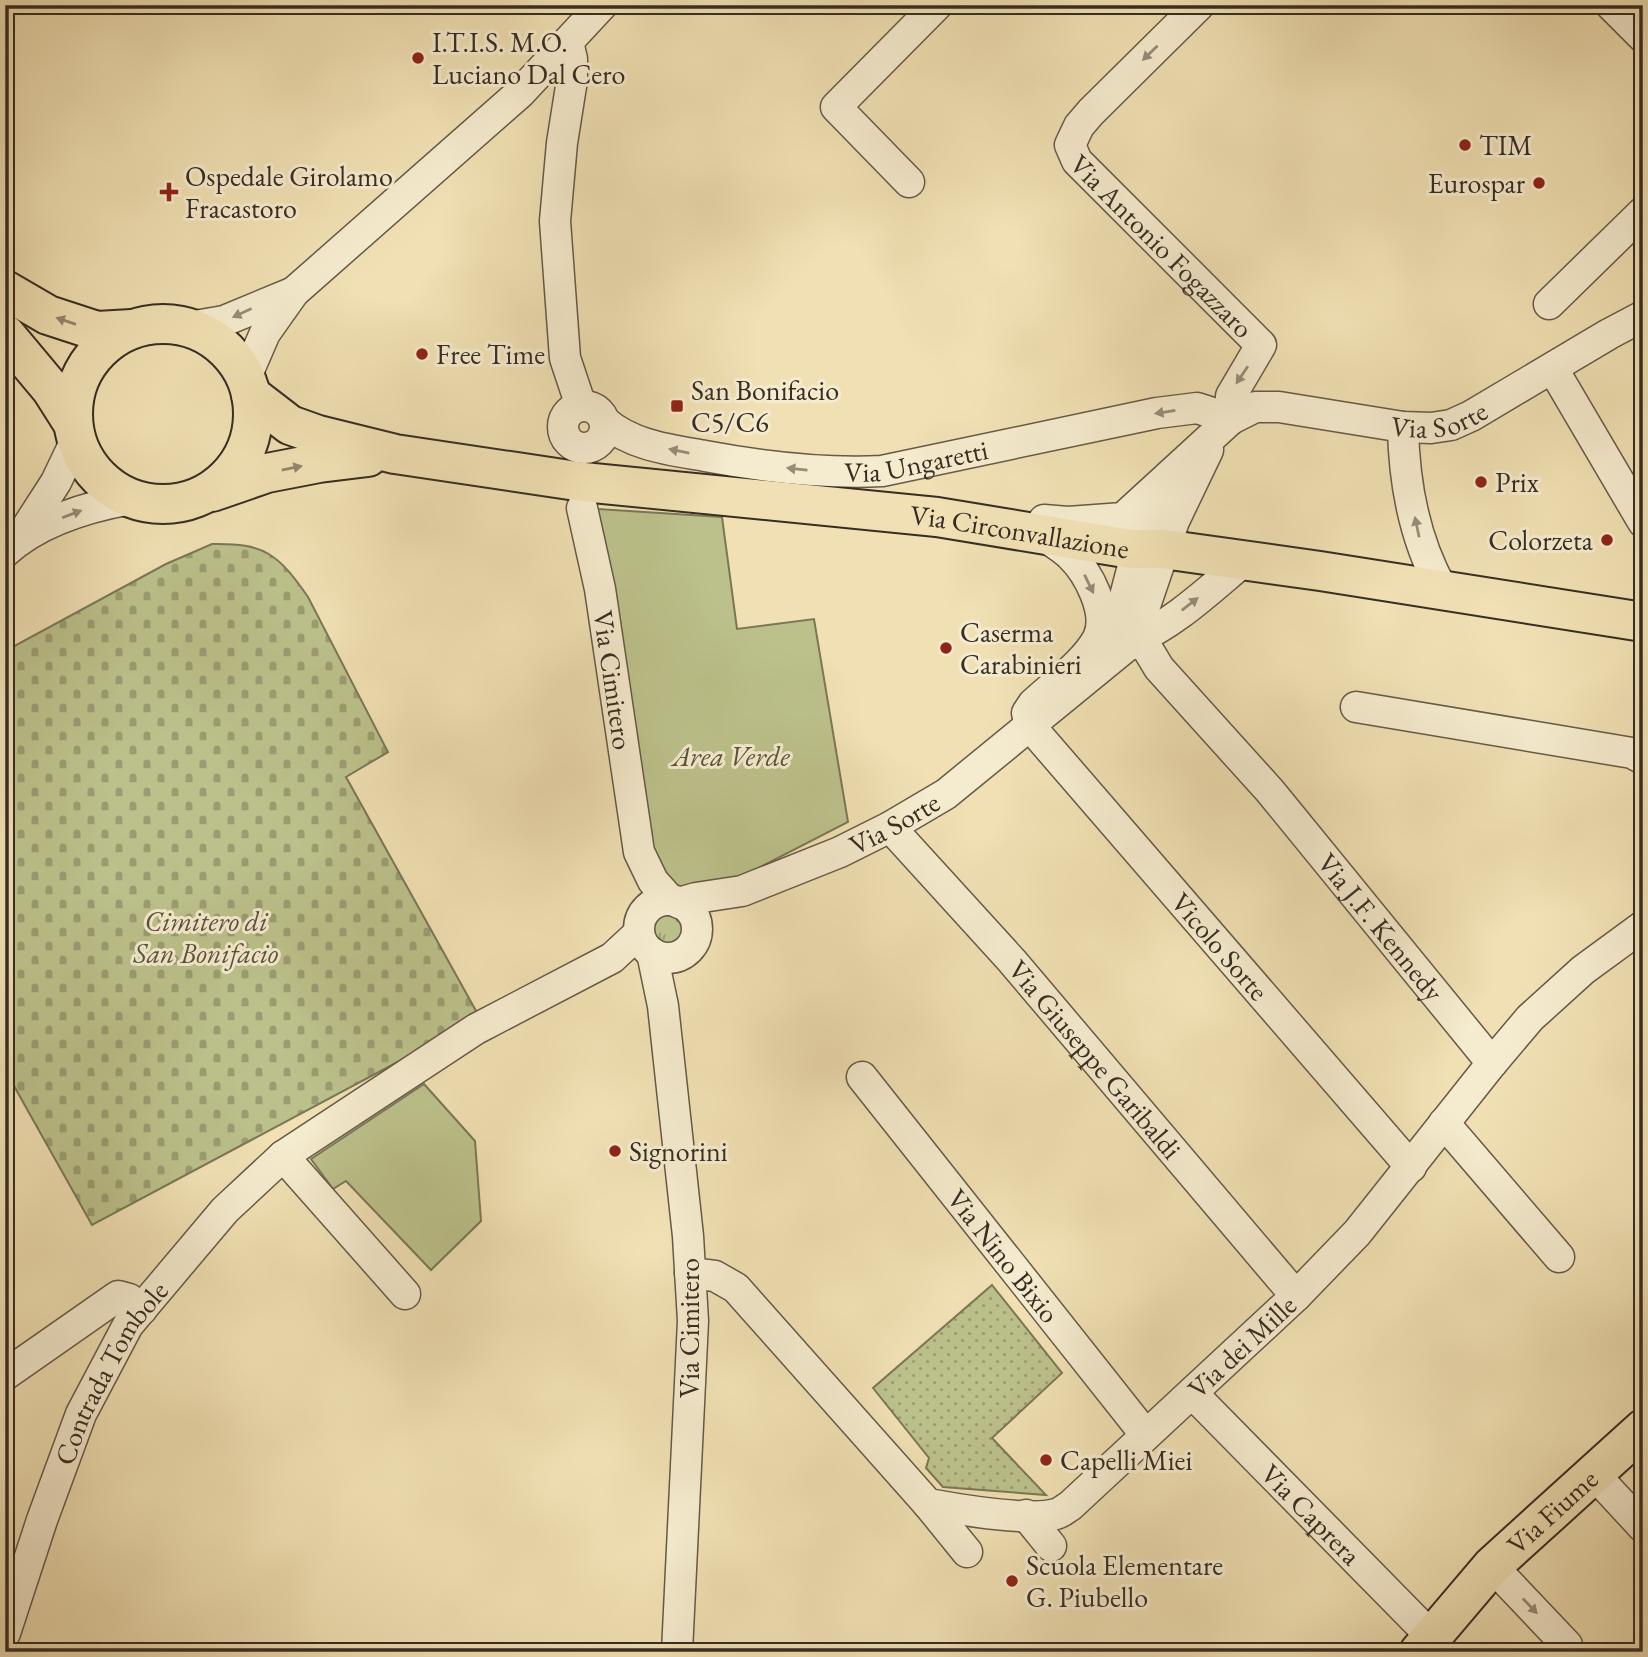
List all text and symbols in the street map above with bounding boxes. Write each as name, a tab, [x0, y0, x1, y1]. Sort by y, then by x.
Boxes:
place label: I.T.I.S. M.O. Luciano Dal Cero	[432, 24, 625, 92]
one-way arrow	[1142, 44, 1159, 60]
marker: I.T.I.S. M.O. Luciano Dal Cero	[410, 50, 426, 66]
place label: TIM	[1479, 127, 1533, 163]
marker: TIM	[1457, 137, 1473, 153]
street label: Via Antonio Fogazzaro	[1062, 146, 1261, 345]
place label: Ospedale Girolamo Fracastoro	[185, 158, 393, 226]
place label: Eurospar	[1428, 165, 1526, 201]
marker: Eurospar	[1531, 175, 1547, 191]
marker: Ospedale Girolamo Fracastoro	[159, 182, 179, 202]
one-way arrow	[232, 307, 252, 319]
one-way arrow	[55, 315, 76, 326]
place label: Free Time	[436, 336, 545, 372]
marker: Free Time	[414, 346, 430, 362]
one-way arrow	[1236, 365, 1249, 385]
place label: San Bonifacio C5/C6	[691, 372, 839, 440]
street label: Via Sorte	[1388, 393, 1494, 446]
marker: San Bonifacio C5/C6	[669, 398, 685, 414]
one-way arrow	[1154, 407, 1176, 418]
street label: Via Ungaretti	[844, 431, 991, 490]
one-way arrow	[668, 446, 690, 457]
one-way arrow	[281, 463, 303, 474]
one-way arrow	[785, 464, 807, 475]
place label: Prix	[1495, 464, 1539, 500]
marker: Prix	[1473, 474, 1489, 490]
street label: Via Circonvallazione	[909, 496, 1132, 566]
one-way arrow	[62, 509, 83, 520]
one-way arrow	[1411, 516, 1422, 538]
place label: Colorzeta	[1488, 522, 1594, 558]
marker: Colorzeta	[1599, 532, 1615, 548]
one-way arrow	[1084, 574, 1095, 594]
one-way arrow	[1180, 597, 1198, 612]
street label: Via Cimitero	[585, 608, 642, 752]
place label: Caserma Carabinieri	[960, 614, 1082, 682]
marker: Caserma Carabinieri	[938, 640, 954, 656]
park label: Area Verde	[670, 738, 790, 774]
street label: Via Sorte	[843, 784, 946, 863]
street label: Via J.F. Kennedy	[1310, 845, 1453, 1009]
street label: Vicolo Sorte	[1164, 885, 1277, 1008]
park label: Cimitero di San Bonifacio	[133, 903, 279, 971]
street label: Via Giuseppe Garibaldi	[1001, 952, 1190, 1166]
place label: Signorini	[629, 1133, 728, 1169]
marker: Signorini	[607, 1143, 623, 1159]
street label: Via Nino Bixio	[939, 1181, 1068, 1330]
street label: Via Cimitero	[671, 1258, 707, 1398]
street label: Contrada Tombole	[46, 1273, 176, 1470]
street label: Via dei Mille	[1180, 1287, 1304, 1406]
place label: Capelli Miei	[1060, 1442, 1192, 1478]
marker: Capelli Miei	[1038, 1452, 1054, 1468]
street label: Via Caprera	[1253, 1456, 1370, 1573]
street label: Via Fiume	[1499, 1461, 1605, 1562]
place label: Scuola Elementare G. Piubello	[1026, 1547, 1223, 1615]
marker: Scuola Elementare G. Piubello	[1004, 1573, 1020, 1589]
one-way arrow	[1521, 1597, 1537, 1614]

